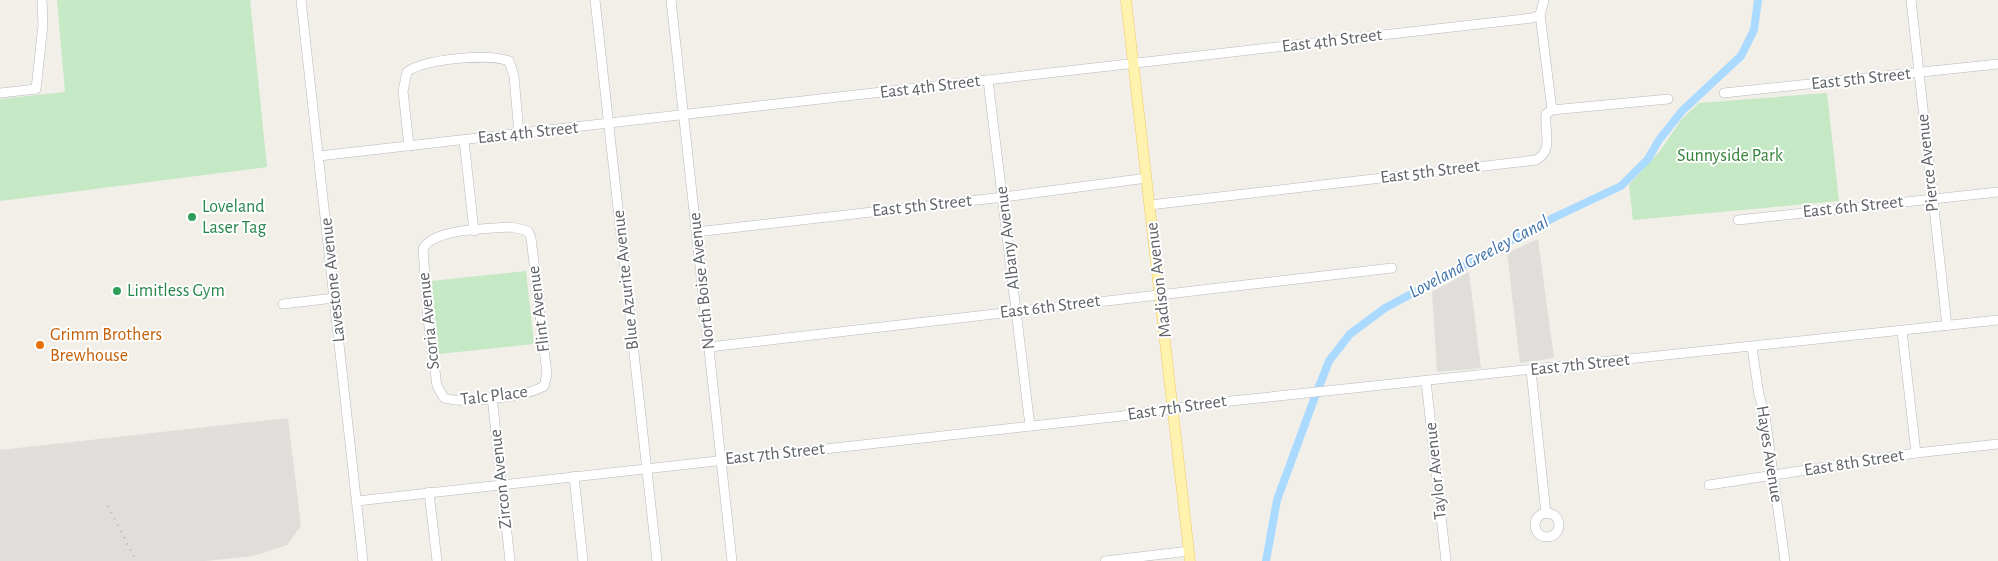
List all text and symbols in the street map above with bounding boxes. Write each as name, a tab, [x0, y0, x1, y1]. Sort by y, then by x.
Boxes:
street label: East 4th Street	[1281, 26, 1384, 56]
street label: East 5th Street	[1810, 65, 1912, 93]
street label: East 4th Street	[879, 72, 982, 102]
street label: Pierce Avenue	[1914, 113, 1942, 213]
street label: East 4th Street	[477, 119, 579, 147]
park label: Sunnyside Park	[1677, 147, 1784, 165]
street label: East 5th Street	[1379, 157, 1481, 187]
street label: Albany Avenue	[993, 185, 1023, 291]
street label: East 5th Street	[871, 192, 973, 220]
street label: East 6th Street	[1802, 193, 1904, 221]
place label: Loveland Laser Tag	[202, 198, 266, 237]
street label: Blue Azurite Avenue	[610, 209, 642, 351]
marker: Loveland Laser Tag	[186, 211, 198, 223]
street label: North Boise Avenue	[686, 212, 718, 350]
water label: Loveland Greeley Canal	[1406, 212, 1552, 302]
street label: Lavestone Avenue	[318, 217, 348, 343]
street label: Madison Avenue	[1143, 221, 1175, 339]
street label: Flint Avenue	[525, 265, 553, 353]
street label: Scoria Avenue	[415, 271, 443, 371]
place label: Limitless Gym	[127, 282, 225, 300]
marker: Limitless Gym	[111, 285, 123, 297]
street label: East 6th Street	[999, 292, 1101, 322]
place label: Grimm Brothers Brewhouse	[50, 326, 162, 365]
marker: Grimm Brothers Brewhouse	[34, 339, 46, 351]
street label: East 7th Street	[1529, 351, 1631, 379]
street label: Talc Place	[459, 383, 529, 409]
street label: East 7th Street	[1126, 392, 1228, 424]
street label: Hayes Avenue	[1752, 404, 1786, 504]
street label: Taylor Avenue	[1422, 421, 1450, 521]
street label: Zircon Avenue	[487, 428, 515, 530]
street label: East 7th Street	[724, 440, 826, 468]
street label: East 8th Street	[1803, 446, 1906, 480]

